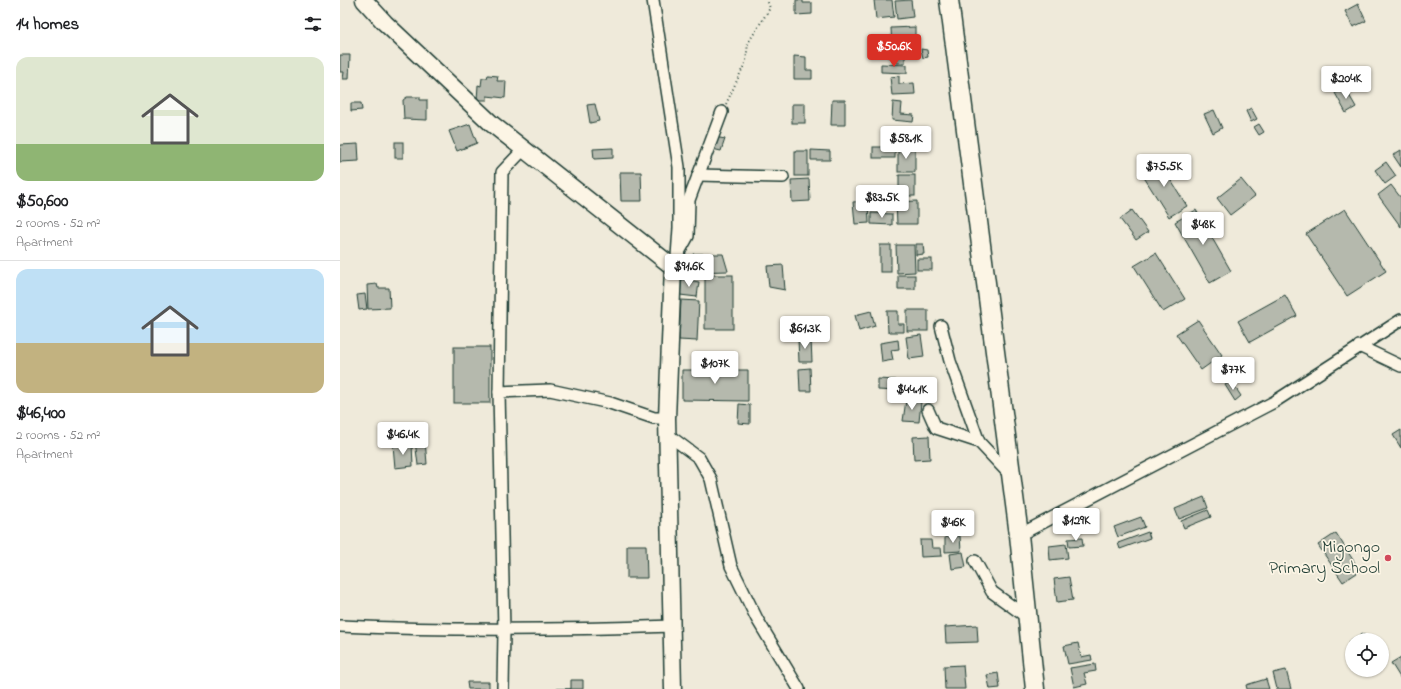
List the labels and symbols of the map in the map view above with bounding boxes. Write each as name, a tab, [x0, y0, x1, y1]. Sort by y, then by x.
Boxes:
pin: $50.6K	[861, 34, 927, 68]
pin: $204K	[1318, 66, 1374, 100]
pin: $58.1K	[873, 126, 939, 160]
pin: $75.5K	[1131, 154, 1197, 188]
pin: $83.5K	[849, 185, 915, 219]
pin: $48K	[1179, 212, 1227, 246]
pin: $91.6K	[656, 254, 722, 288]
pin: $61.3K	[772, 316, 838, 350]
pin: $107K	[687, 351, 743, 385]
pin: $77K	[1209, 357, 1257, 391]
pin: $44.1K	[879, 377, 945, 411]
pin: $46.4K	[370, 422, 436, 456]
pin: $129K	[1048, 508, 1104, 542]
pin: $46K	[929, 510, 977, 544]
place label: Migongo Primary School	[1269, 535, 1380, 582]
marker: Migongo Primary School	[1383, 553, 1393, 563]

